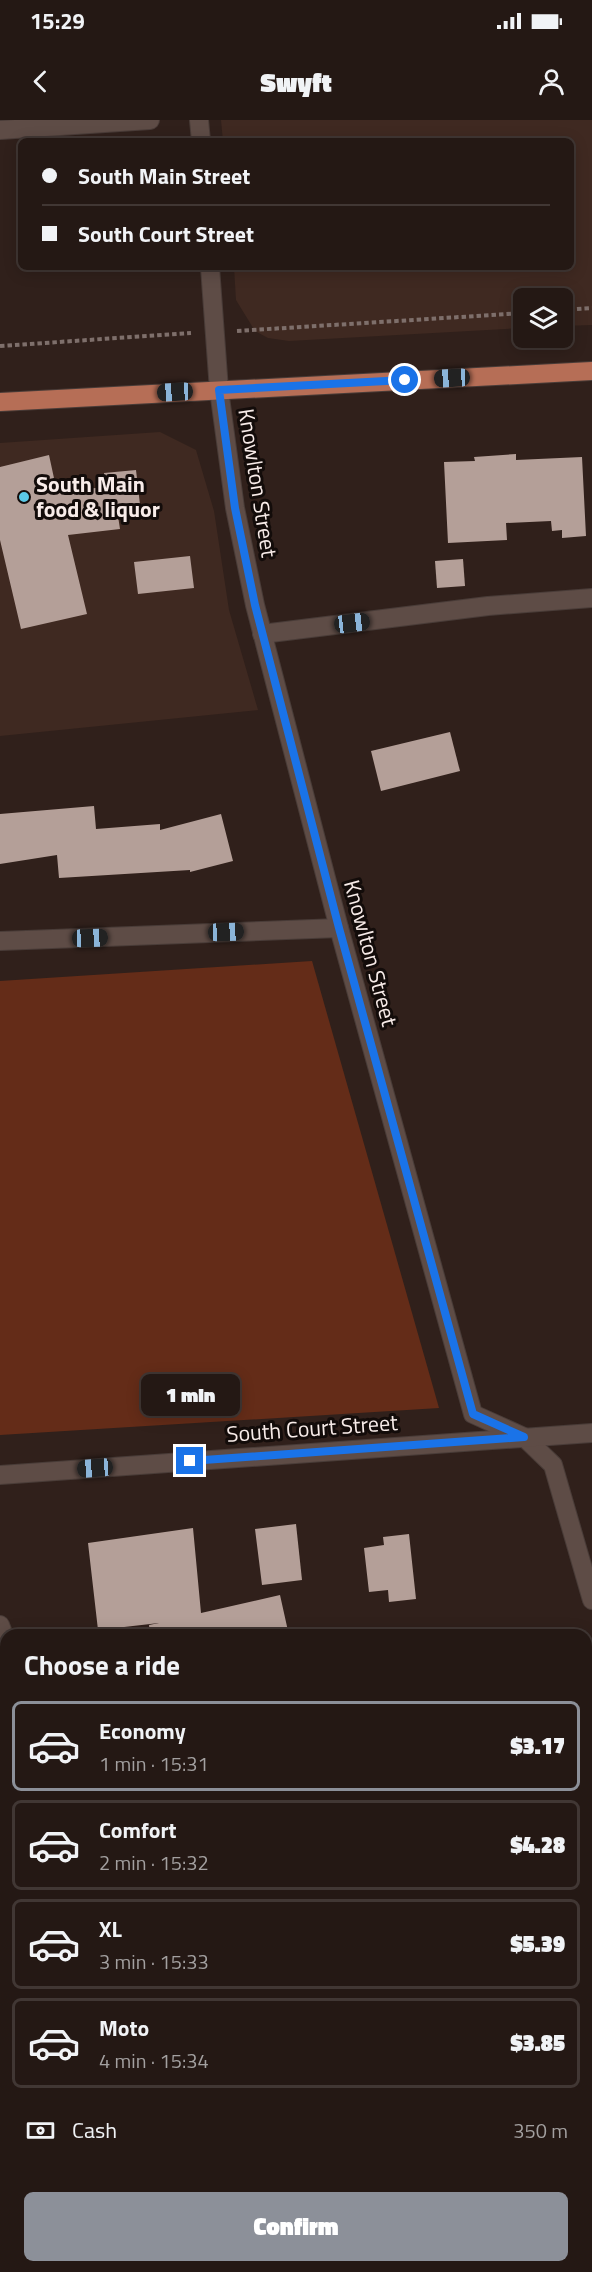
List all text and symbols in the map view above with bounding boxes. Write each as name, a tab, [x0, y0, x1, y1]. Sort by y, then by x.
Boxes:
text: 15:29	[30, 4, 85, 38]
text: Swyft	[260, 61, 332, 102]
icon: back	[24, 65, 57, 98]
icon: person	[535, 65, 568, 98]
text: South Main Street	[78, 159, 250, 193]
text: South Court Street	[78, 217, 254, 251]
map controls	[513, 288, 573, 348]
button: layers	[513, 288, 573, 348]
route start	[391, 366, 418, 393]
car	[434, 368, 470, 388]
car	[157, 382, 193, 402]
street label: Knowlton Street	[229, 406, 287, 560]
place label: South Main food & liquor	[36, 467, 160, 526]
marker: South Main food & liquor	[17, 490, 31, 504]
car	[333, 612, 371, 634]
street label: Knowlton Street	[335, 876, 407, 1030]
car	[208, 922, 244, 942]
car	[72, 928, 108, 948]
callout: 1 min	[140, 1374, 240, 1416]
text: 1 min	[166, 1379, 215, 1410]
street label: South Court Street	[225, 1405, 399, 1451]
route end	[176, 1447, 203, 1474]
car	[76, 1458, 114, 1478]
text: Choose a ride	[24, 1644, 180, 1685]
text: Economy	[99, 1714, 186, 1748]
icon: car	[27, 1719, 81, 1773]
text: $3.17	[510, 1729, 565, 1763]
text: 1 min · 15:31	[99, 1748, 209, 1779]
text: Comfort	[99, 1813, 177, 1847]
icon: car	[27, 1818, 81, 1872]
text: $4.28	[510, 1828, 565, 1862]
text: 2 min · 15:32	[99, 1847, 209, 1878]
text: XL	[99, 1912, 122, 1946]
icon: car	[27, 1917, 81, 1971]
text: $5.39	[510, 1927, 565, 1961]
text: 3 min · 15:33	[99, 1946, 209, 1977]
text: Moto	[99, 2011, 149, 2045]
icon: car	[27, 2016, 81, 2070]
text: $3.85	[510, 2026, 565, 2060]
text: 4 min · 15:34	[99, 2045, 209, 2076]
text: Cash	[72, 2113, 117, 2147]
icon: cash	[24, 2114, 57, 2147]
text: 350 m	[513, 2115, 568, 2146]
button: Confirm	[24, 2192, 568, 2261]

